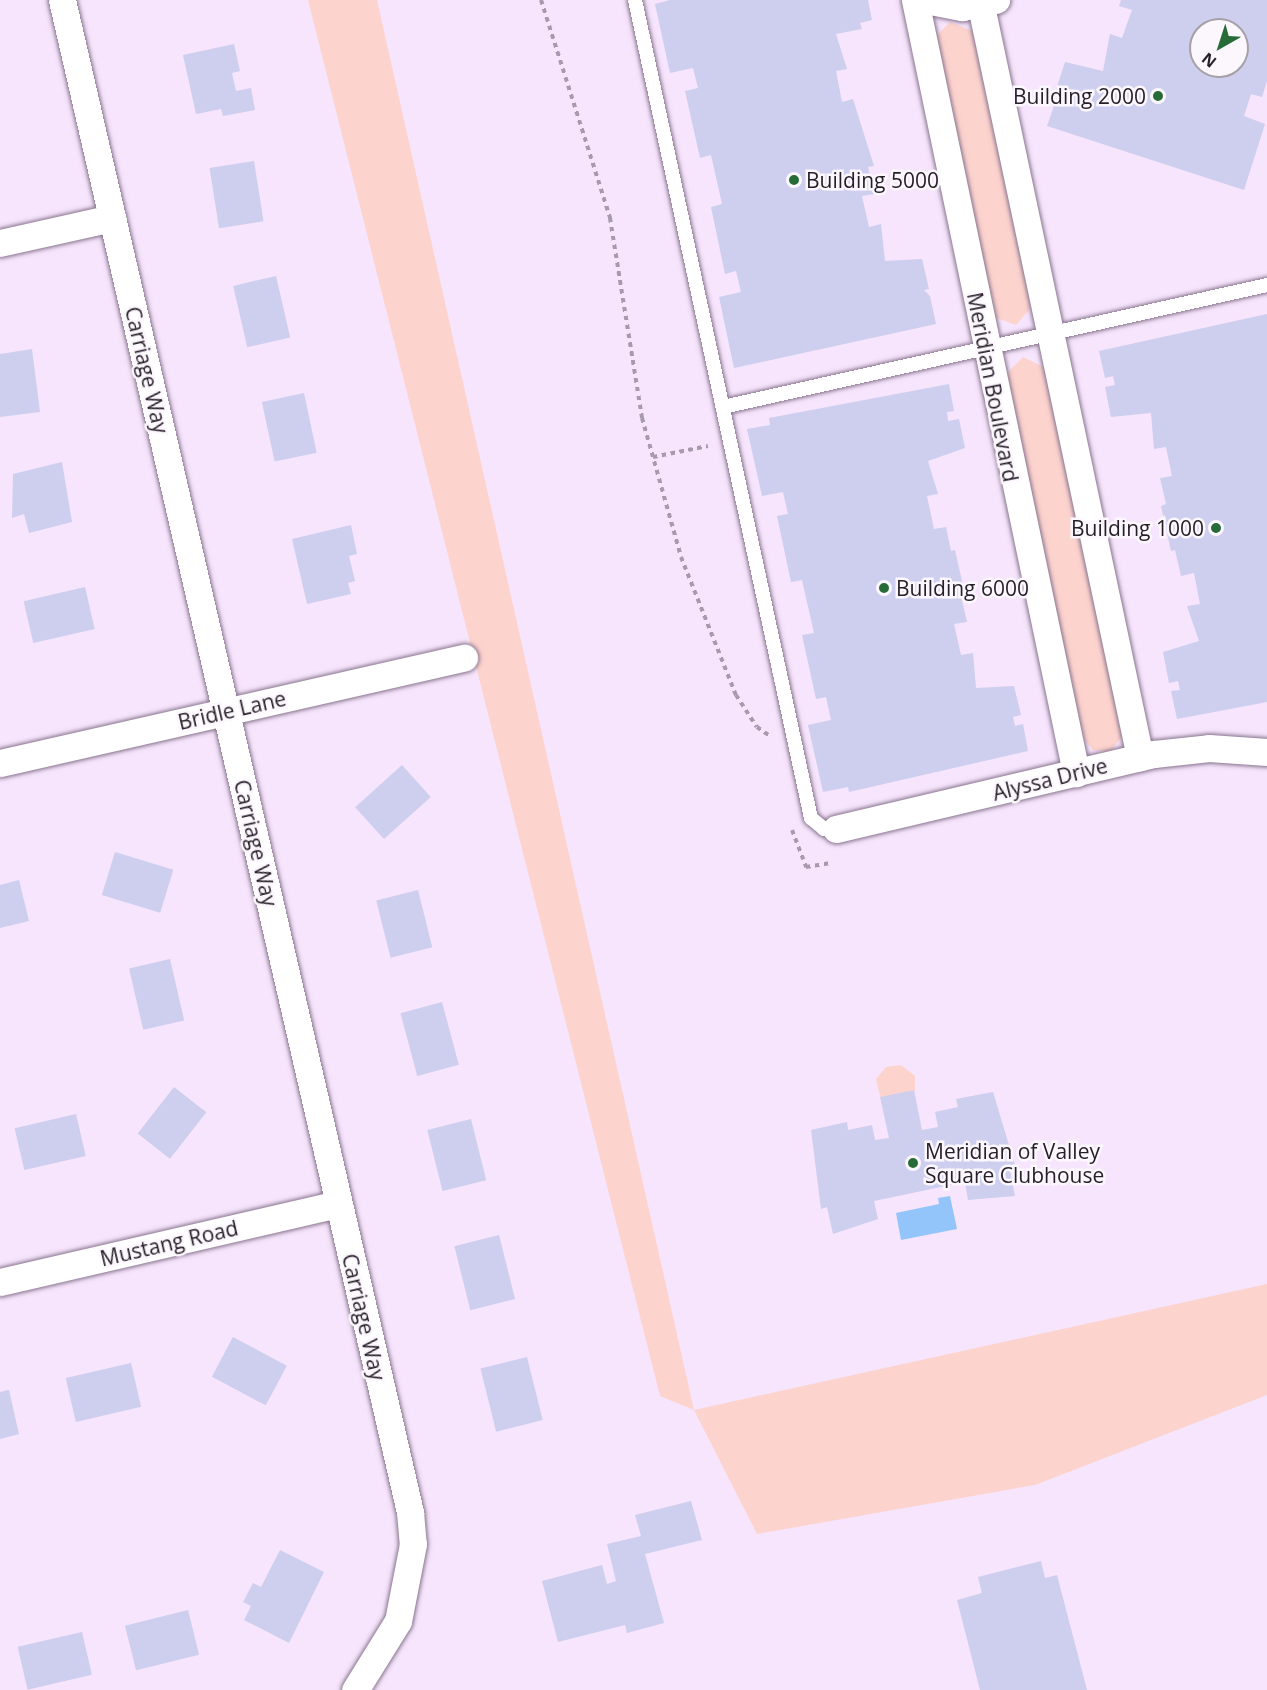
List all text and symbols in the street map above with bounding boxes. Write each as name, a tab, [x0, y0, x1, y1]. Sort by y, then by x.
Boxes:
north arrow	[1189, 18, 1249, 78]
text: N	[1197, 48, 1221, 73]
place label: Building 2000	[1013, 83, 1146, 109]
marker: Building 2000	[1151, 89, 1165, 103]
place label: Building 5000	[806, 167, 939, 193]
marker: Building 5000	[787, 173, 801, 187]
street label: Meridian Boulevard	[962, 290, 1024, 484]
street label: Carriage Way	[120, 304, 174, 436]
place label: Building 1000	[1071, 515, 1204, 541]
marker: Building 1000	[1209, 521, 1223, 535]
place label: Building 6000	[896, 575, 1029, 601]
marker: Building 6000	[877, 581, 891, 595]
street label: Bridle Lane	[176, 685, 288, 735]
street label: Alyssa Drive	[990, 753, 1110, 805]
street label: Carriage Way	[229, 777, 283, 909]
place label: Meridian of Valley Square Clubhouse	[925, 1138, 1104, 1188]
marker: Meridian of Valley Square Clubhouse	[906, 1156, 920, 1170]
street label: Mustang Road	[98, 1215, 240, 1271]
street label: Carriage Way	[337, 1251, 391, 1383]

